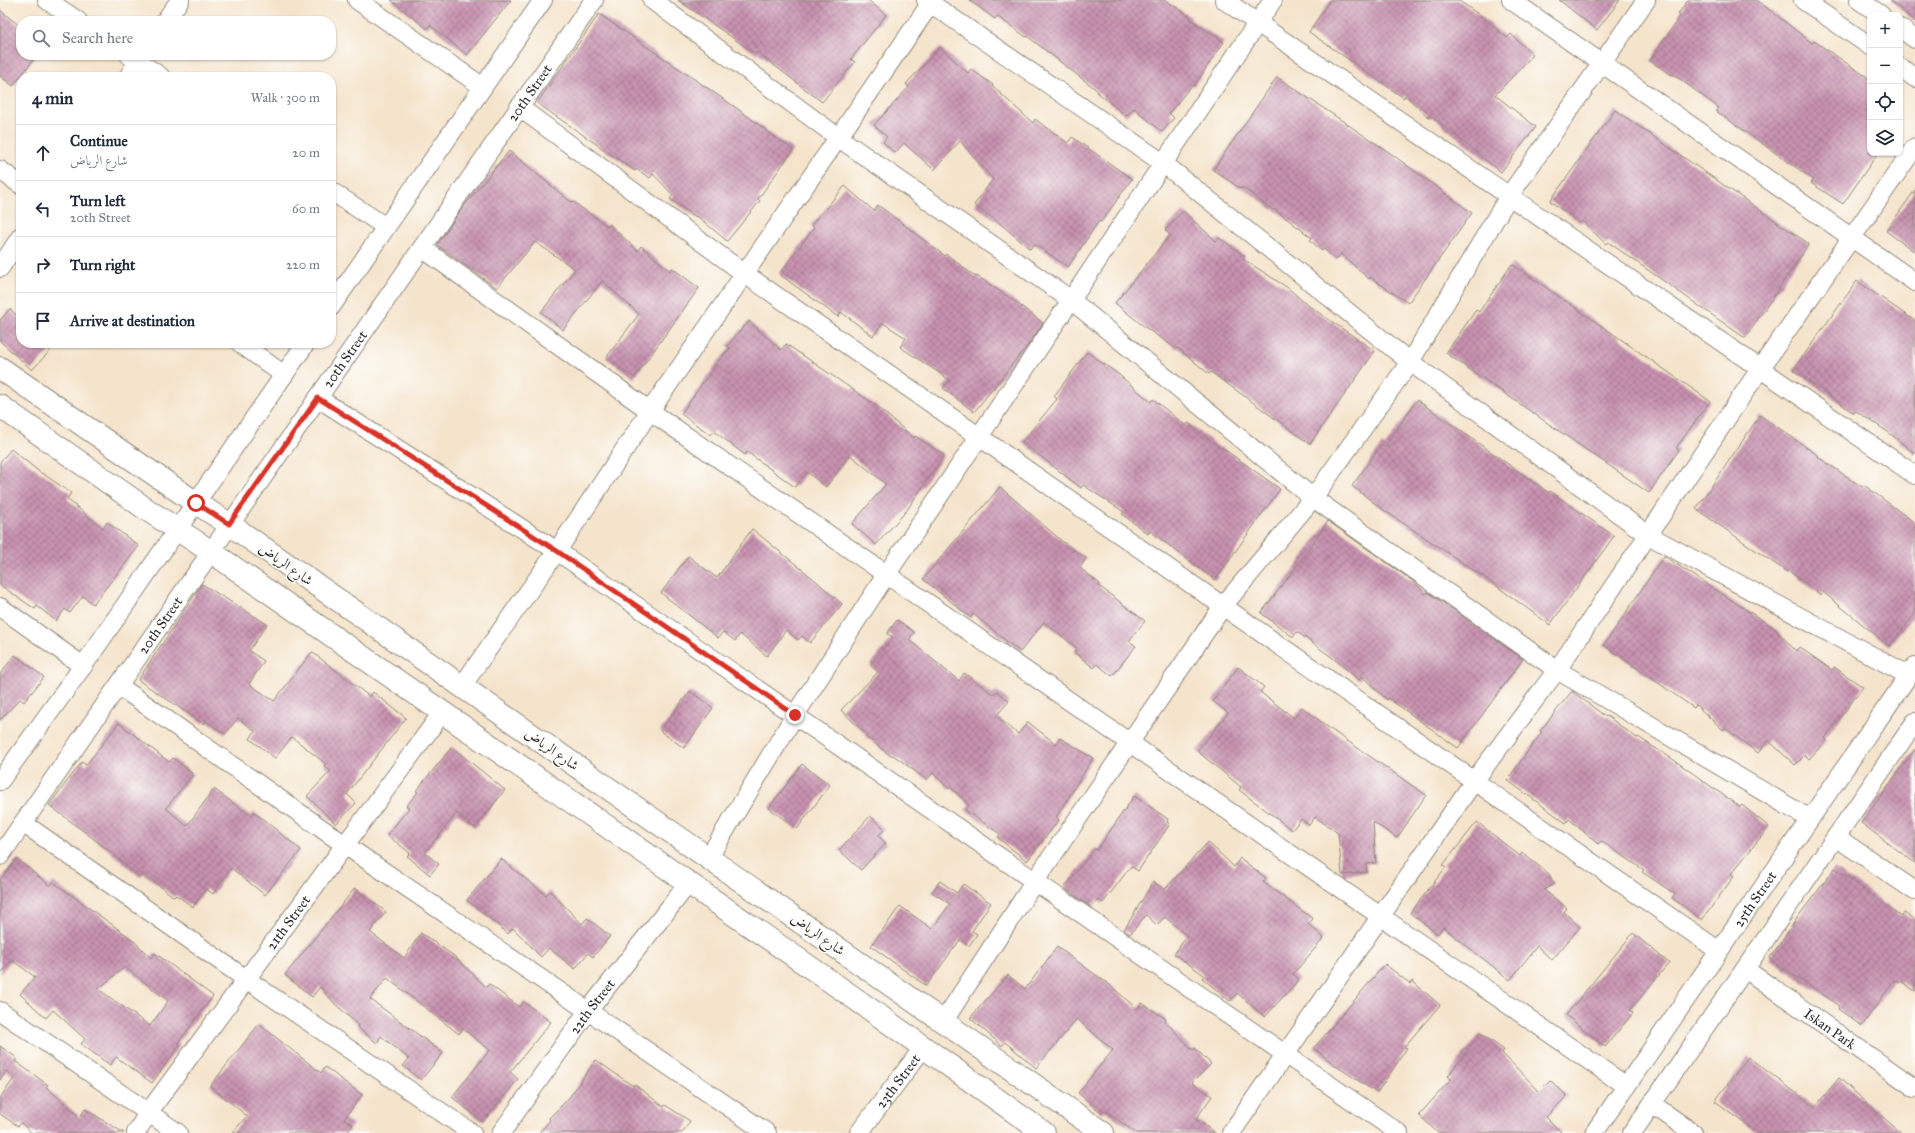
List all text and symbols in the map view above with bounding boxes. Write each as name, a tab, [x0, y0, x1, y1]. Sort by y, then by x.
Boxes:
map controls	[1867, 12, 1903, 156]
button: +	[1867, 12, 1903, 48]
search box	[16, 16, 336, 60]
icon: search	[30, 27, 52, 49]
text: Search here	[62, 29, 133, 47]
button: −	[1867, 48, 1903, 84]
street label: 20th Street	[504, 61, 556, 125]
button: locate	[1867, 84, 1903, 120]
text: 4 min	[32, 88, 73, 109]
text: Walk · 300 m	[251, 90, 320, 106]
button: layers	[1867, 120, 1903, 156]
text: Continue	[70, 132, 128, 150]
icon: ahead	[32, 142, 54, 164]
text: 20 m	[292, 145, 320, 161]
text: شارع الرياض	[70, 153, 128, 169]
text: Turn left	[70, 192, 126, 210]
icon: left	[32, 198, 54, 220]
text: 60 m	[292, 201, 320, 217]
text: 20th Street	[70, 210, 131, 226]
icon: right	[32, 254, 54, 276]
text: Turn right	[70, 256, 135, 274]
text: 220 m	[286, 257, 320, 273]
icon: arrive	[32, 310, 54, 332]
text: Arrive at destination	[70, 312, 195, 330]
street label: 20th Street	[320, 327, 371, 391]
route start	[187, 494, 205, 512]
street label: شارع الرياض	[254, 540, 316, 592]
street label: 20th Street	[135, 594, 186, 657]
route end	[786, 706, 804, 724]
street label: شارع الرياض	[520, 725, 582, 777]
street label: 25th Street	[1730, 868, 1780, 930]
street label: 21th Street	[263, 892, 314, 953]
street label: شارع الرياض	[786, 910, 848, 962]
street label: 22th Street	[566, 976, 619, 1037]
street label: Iskan Park	[1801, 1005, 1859, 1053]
street label: 23th Street	[873, 1051, 924, 1112]

